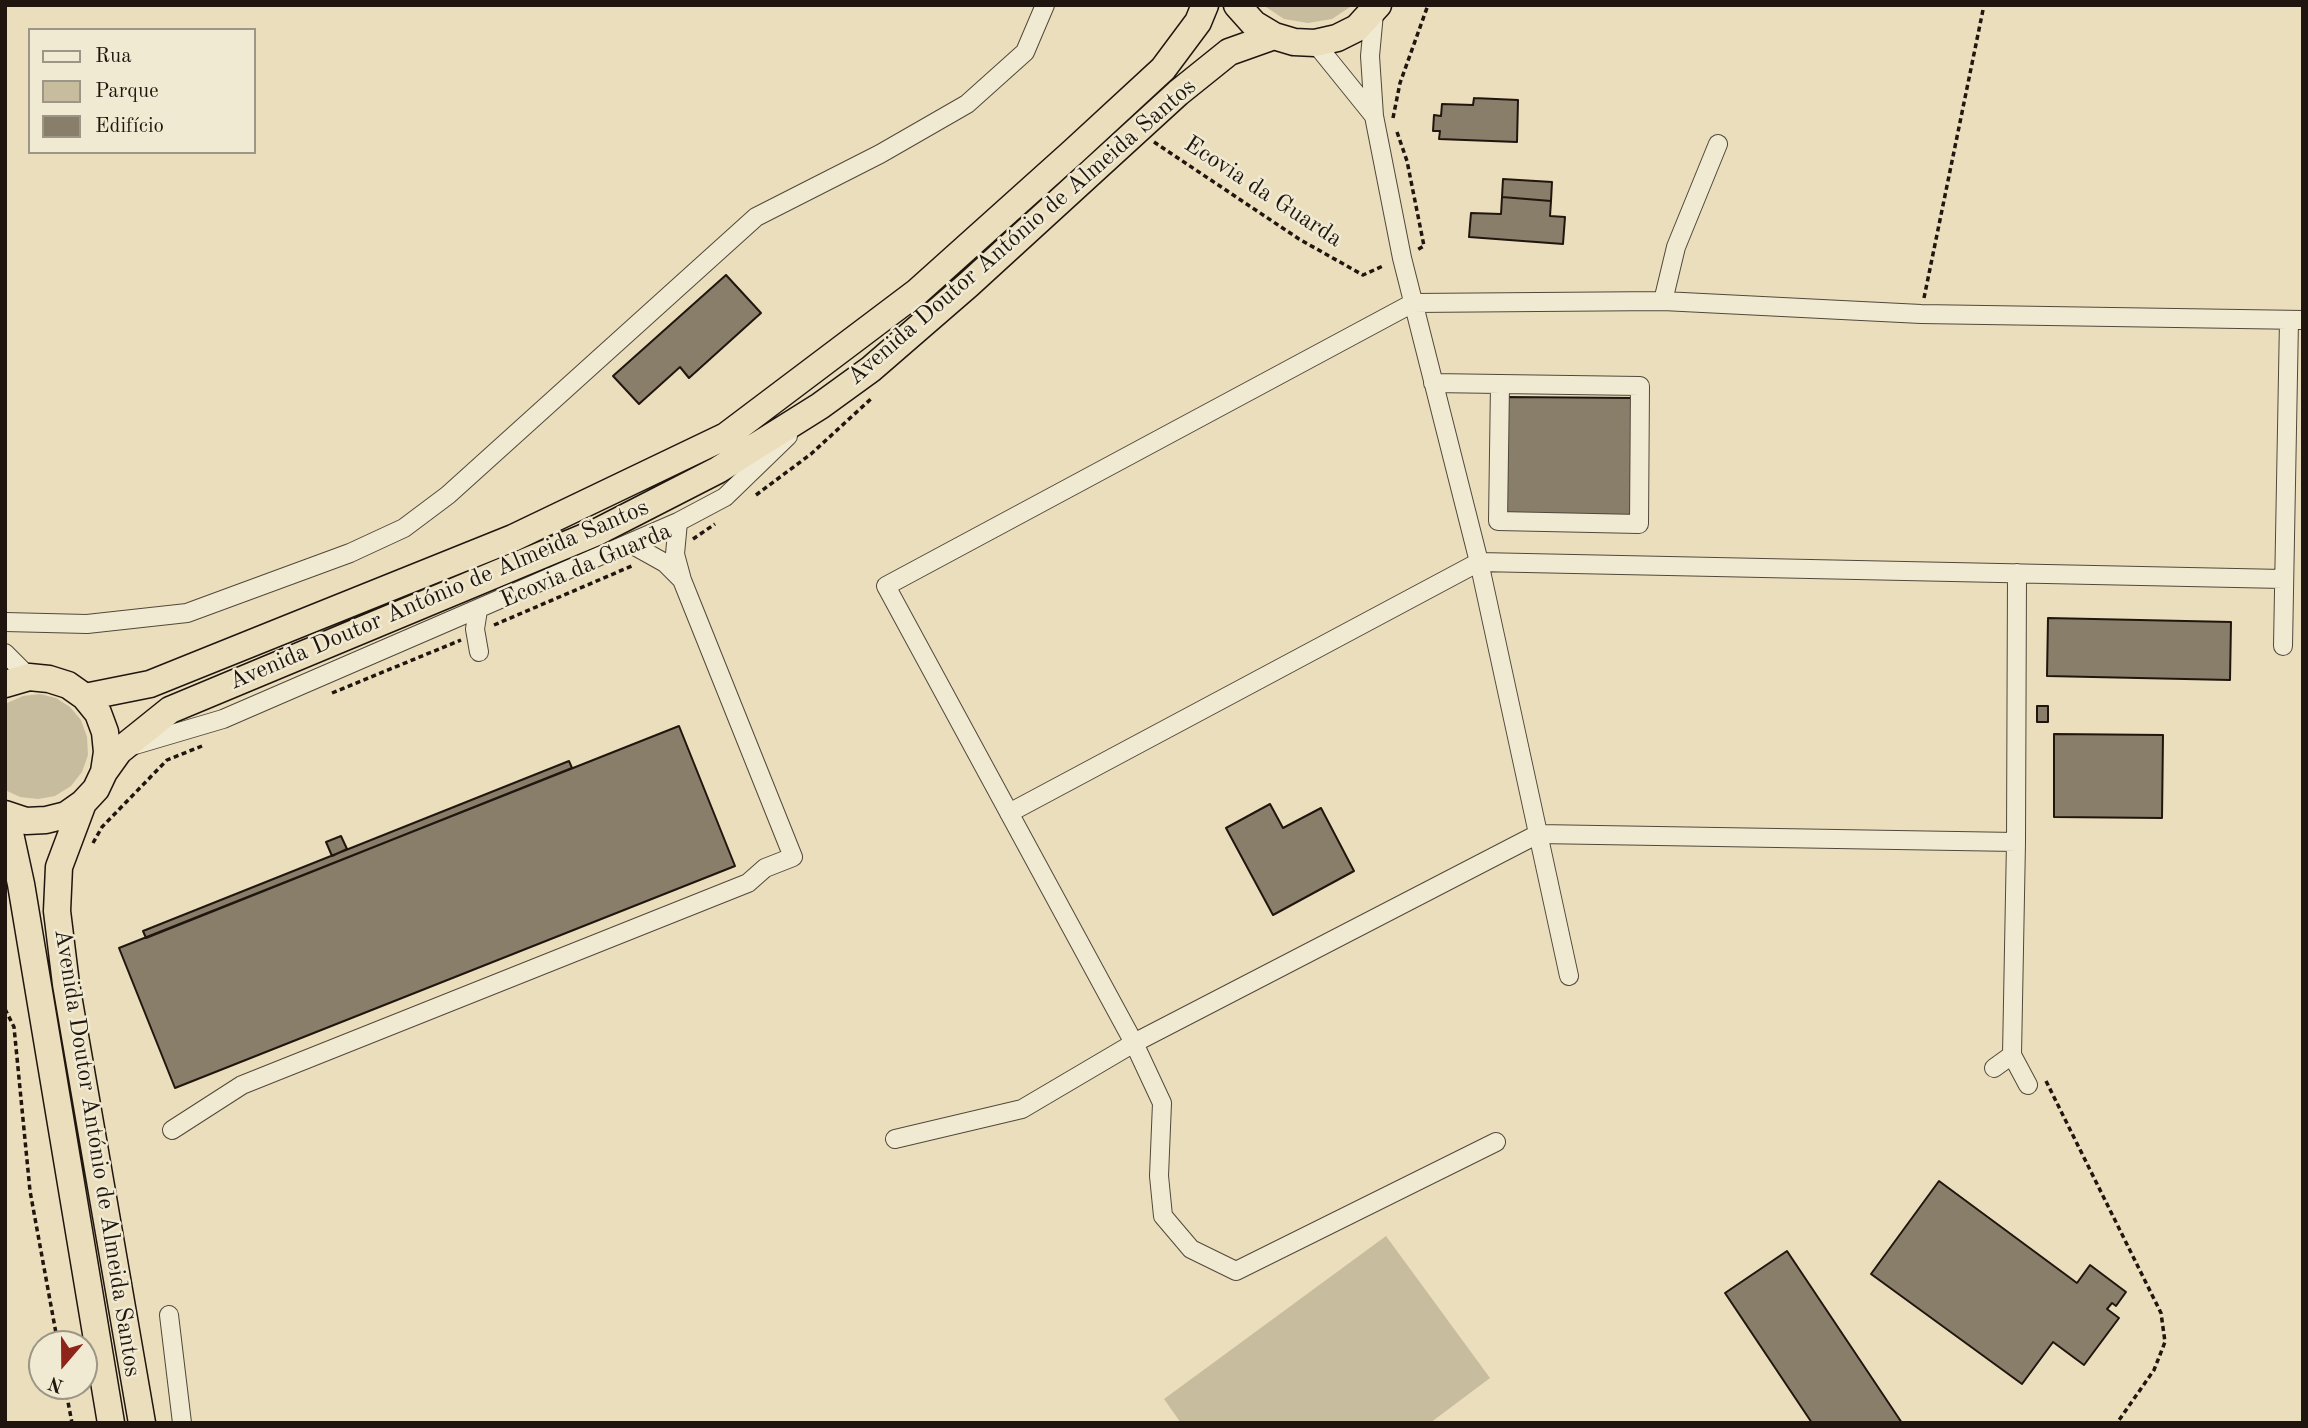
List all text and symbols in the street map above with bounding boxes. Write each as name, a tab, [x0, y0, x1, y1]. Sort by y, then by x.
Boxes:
legend	[28, 28, 256, 154]
text: Rua	[95, 46, 132, 67]
street label: Avenida Doutor António de Almeida Santos	[842, 72, 1202, 392]
text: Parque	[95, 81, 159, 102]
text: Edifício	[95, 116, 164, 137]
street label: Ecovia da Guarda	[1178, 130, 1348, 254]
street label: Avenida Doutor António de Almeida Santos	[225, 493, 653, 697]
street label: Ecovia da Guarda	[496, 517, 676, 615]
street label: Avenida Doutor António de Almeida Santos	[47, 927, 147, 1379]
north arrow	[28, 1330, 98, 1400]
text: N	[46, 1372, 66, 1395]

